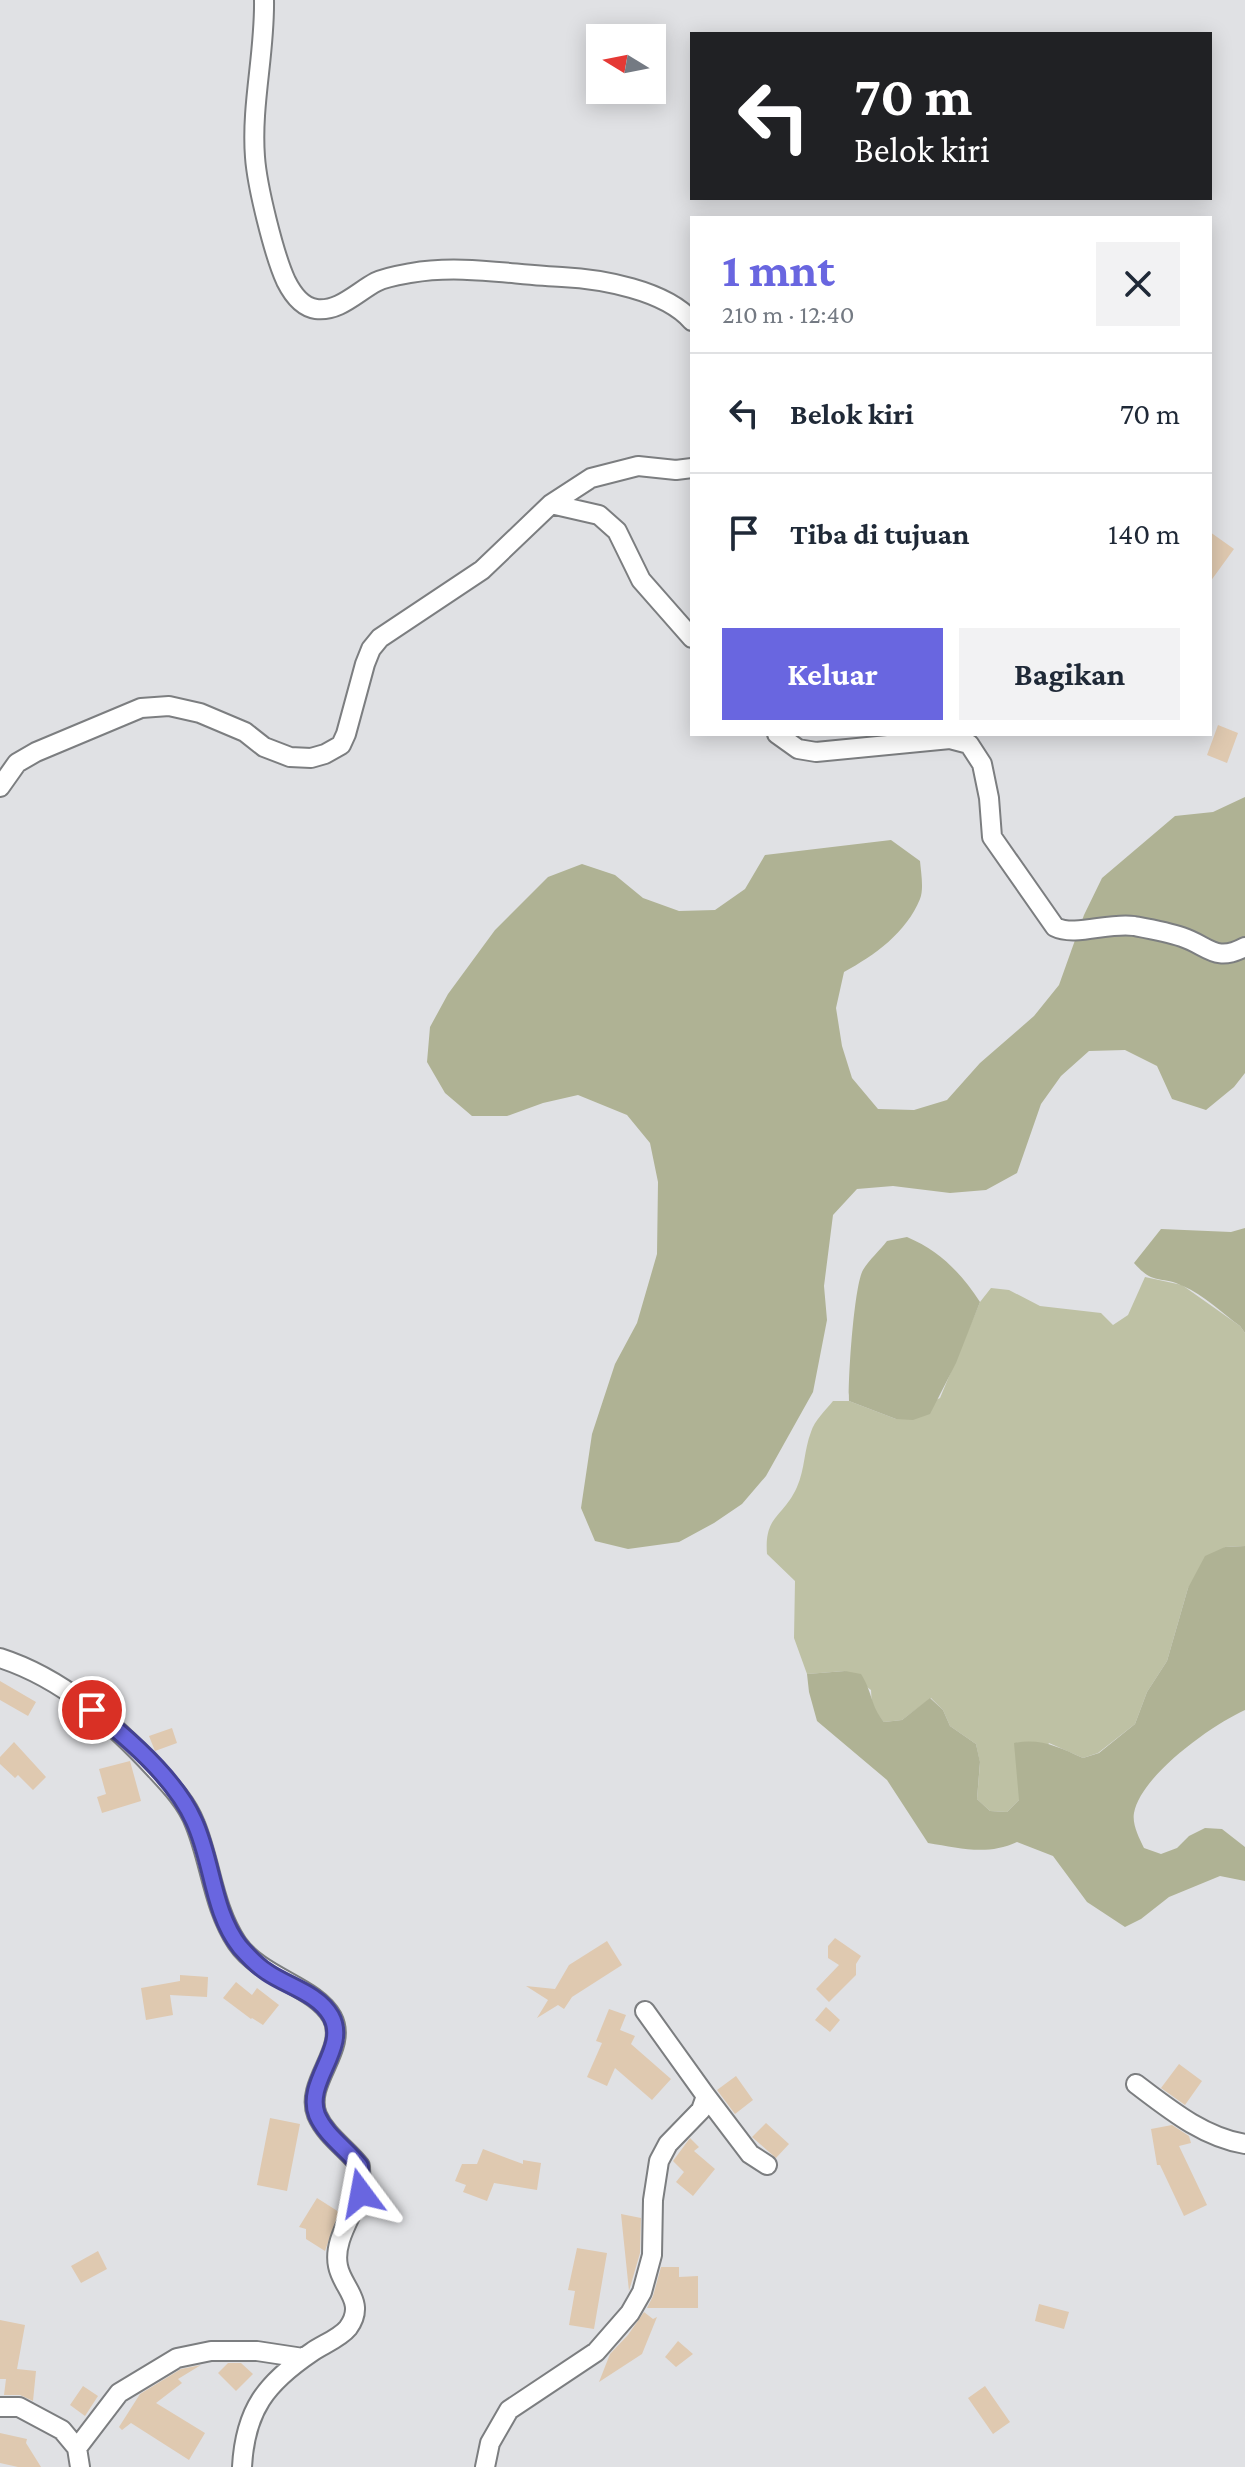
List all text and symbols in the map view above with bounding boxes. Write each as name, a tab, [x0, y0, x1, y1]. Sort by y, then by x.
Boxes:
north arrow	[586, 24, 666, 104]
map controls	[586, 24, 666, 104]
icon: left	[722, 64, 826, 168]
text: 70 m	[854, 65, 973, 127]
text: Belok kiri	[854, 130, 990, 170]
button: close	[1096, 242, 1180, 326]
text: 1 mnt	[722, 243, 835, 296]
text: 210 m · 12:40	[722, 300, 854, 329]
icon: left	[722, 391, 766, 435]
text: Belok kiri	[790, 397, 914, 430]
text: 70 m	[1120, 397, 1180, 430]
icon: arrive	[722, 511, 766, 555]
text: Tiba di tujuan	[790, 517, 969, 550]
text: 140 m	[1108, 517, 1180, 550]
button: Keluar	[722, 628, 943, 720]
button: Bagikan	[959, 628, 1180, 720]
pin	[58, 1676, 126, 1744]
icon: arrive	[70, 1688, 114, 1732]
position arrow	[319, 2151, 403, 2235]

